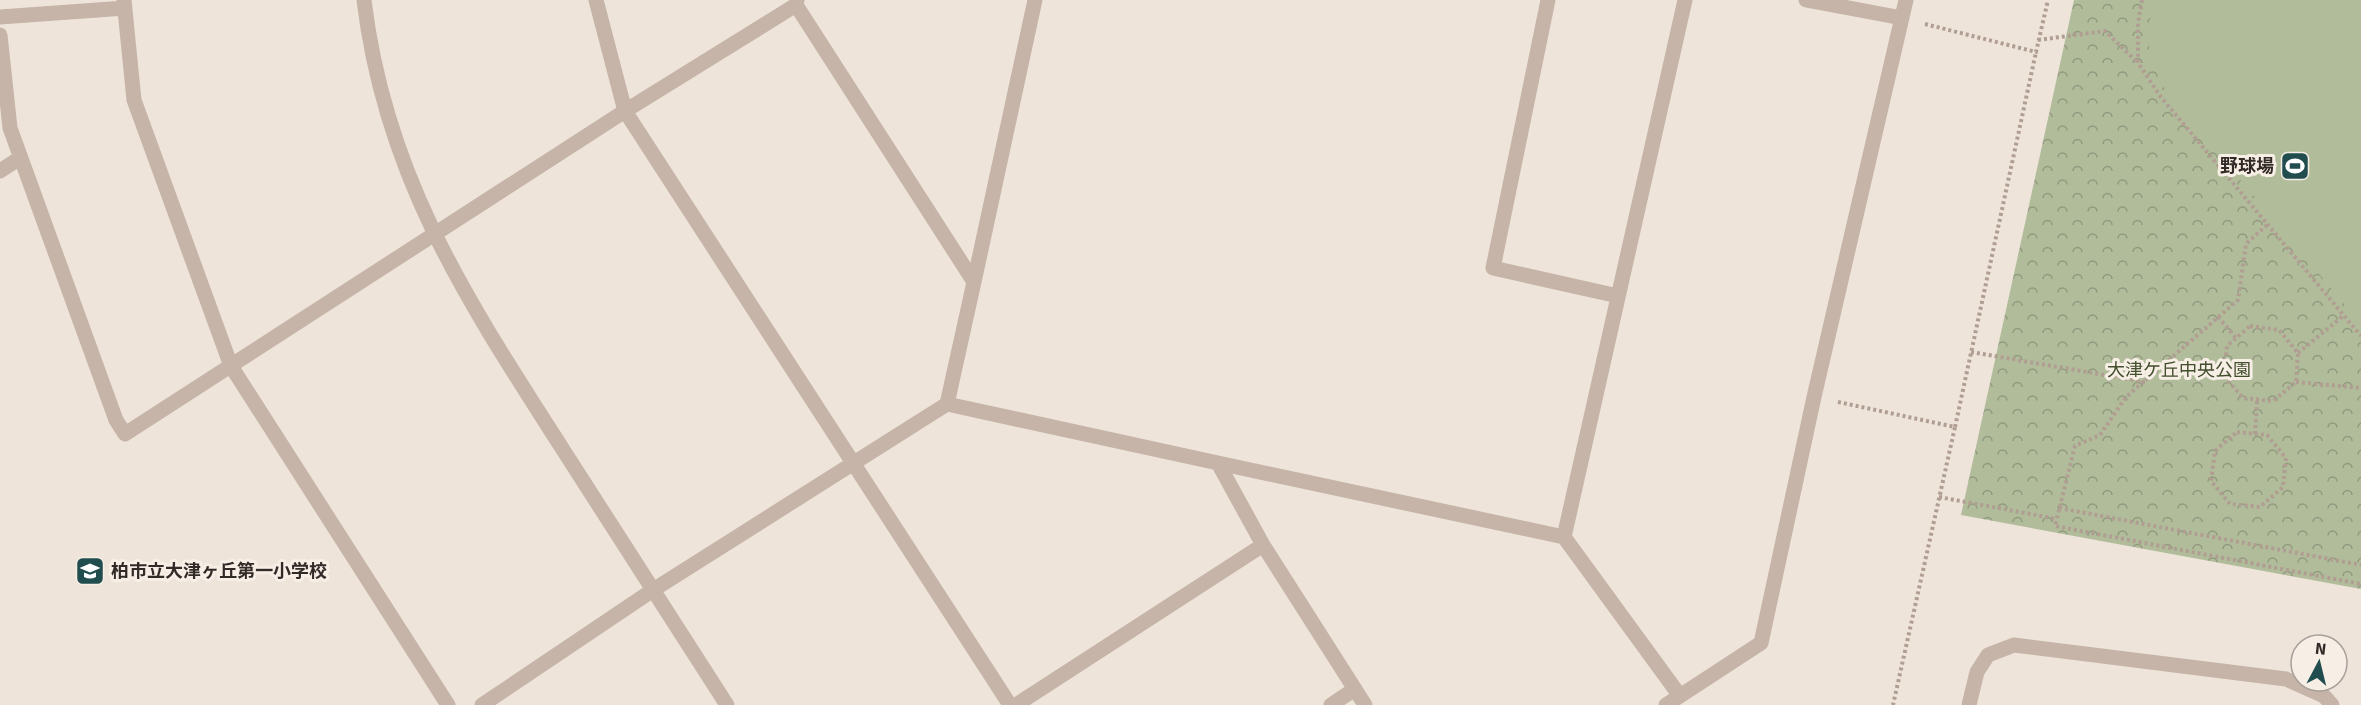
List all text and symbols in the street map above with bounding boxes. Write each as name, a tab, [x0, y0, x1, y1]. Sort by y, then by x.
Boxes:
sports icon: 野球場	[2279, 150, 2311, 182]
place label: 野球場	[2220, 155, 2274, 177]
park label: 大津ケ丘中央公園	[2107, 359, 2251, 381]
school or university icon: 柏市立大津ヶ丘第一小学校	[74, 555, 106, 587]
place label: 柏市立大津ヶ丘第一小学校	[111, 560, 327, 582]
north arrow	[2289, 633, 2349, 693]
text: N	[2314, 639, 2327, 660]

